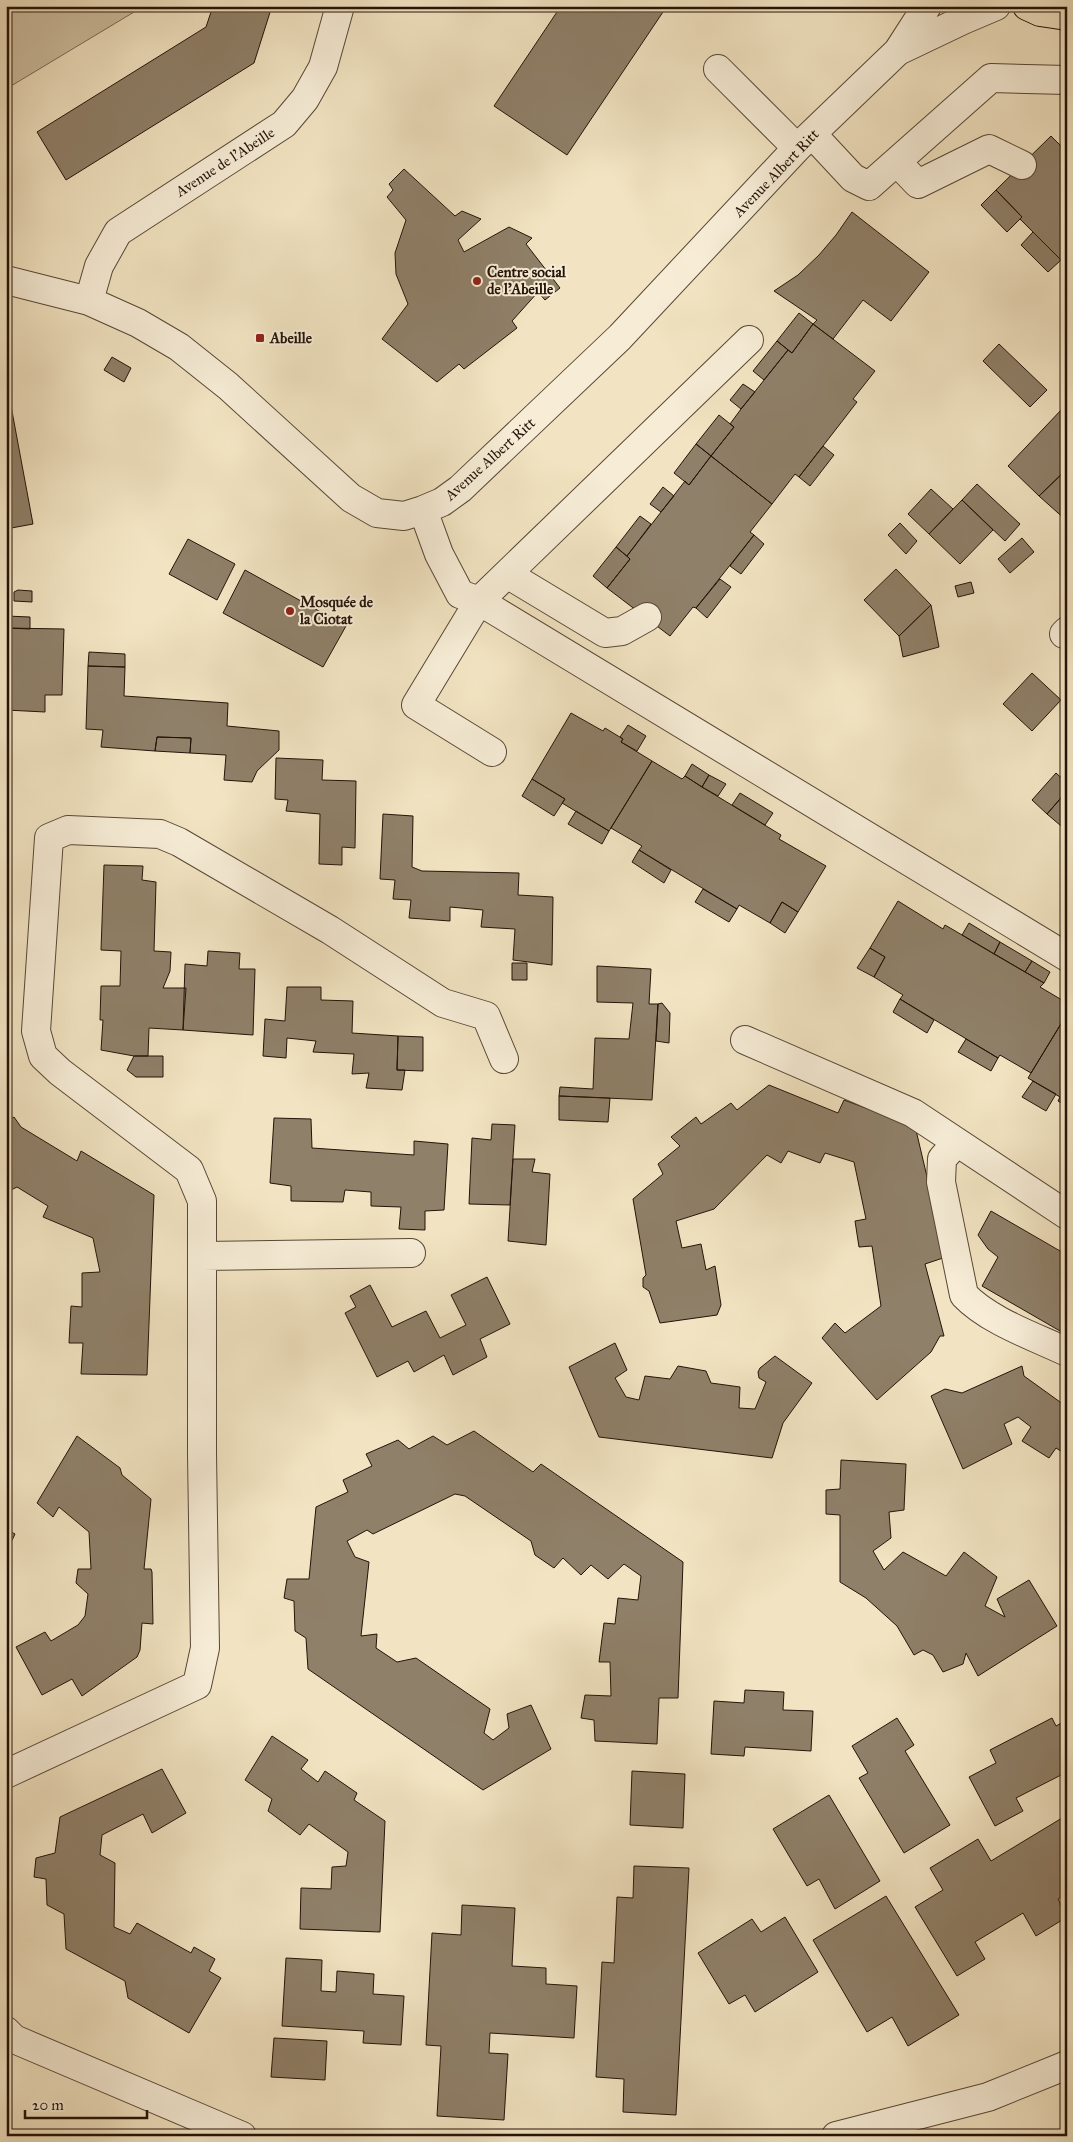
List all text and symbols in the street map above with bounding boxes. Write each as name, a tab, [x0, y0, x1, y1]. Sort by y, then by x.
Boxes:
street label: Avenue de l'Abeille	[171, 123, 278, 201]
street label: Avenue Albert Ritt	[729, 125, 823, 221]
place label: Centre social de l'Abeille	[487, 263, 567, 298]
marker: Centre social de l'Abeille	[471, 275, 483, 287]
place label: Abeille	[269, 329, 313, 347]
marker: Abeille	[254, 332, 266, 344]
street label: Avenue Albert Ritt	[440, 413, 539, 505]
place label: Mosquée de la Ciotat	[299, 593, 374, 628]
marker: Mosquée de la Ciotat	[284, 605, 296, 617]
scale bar	[25, 2087, 148, 2119]
text: 20 m	[32, 2096, 64, 2114]

